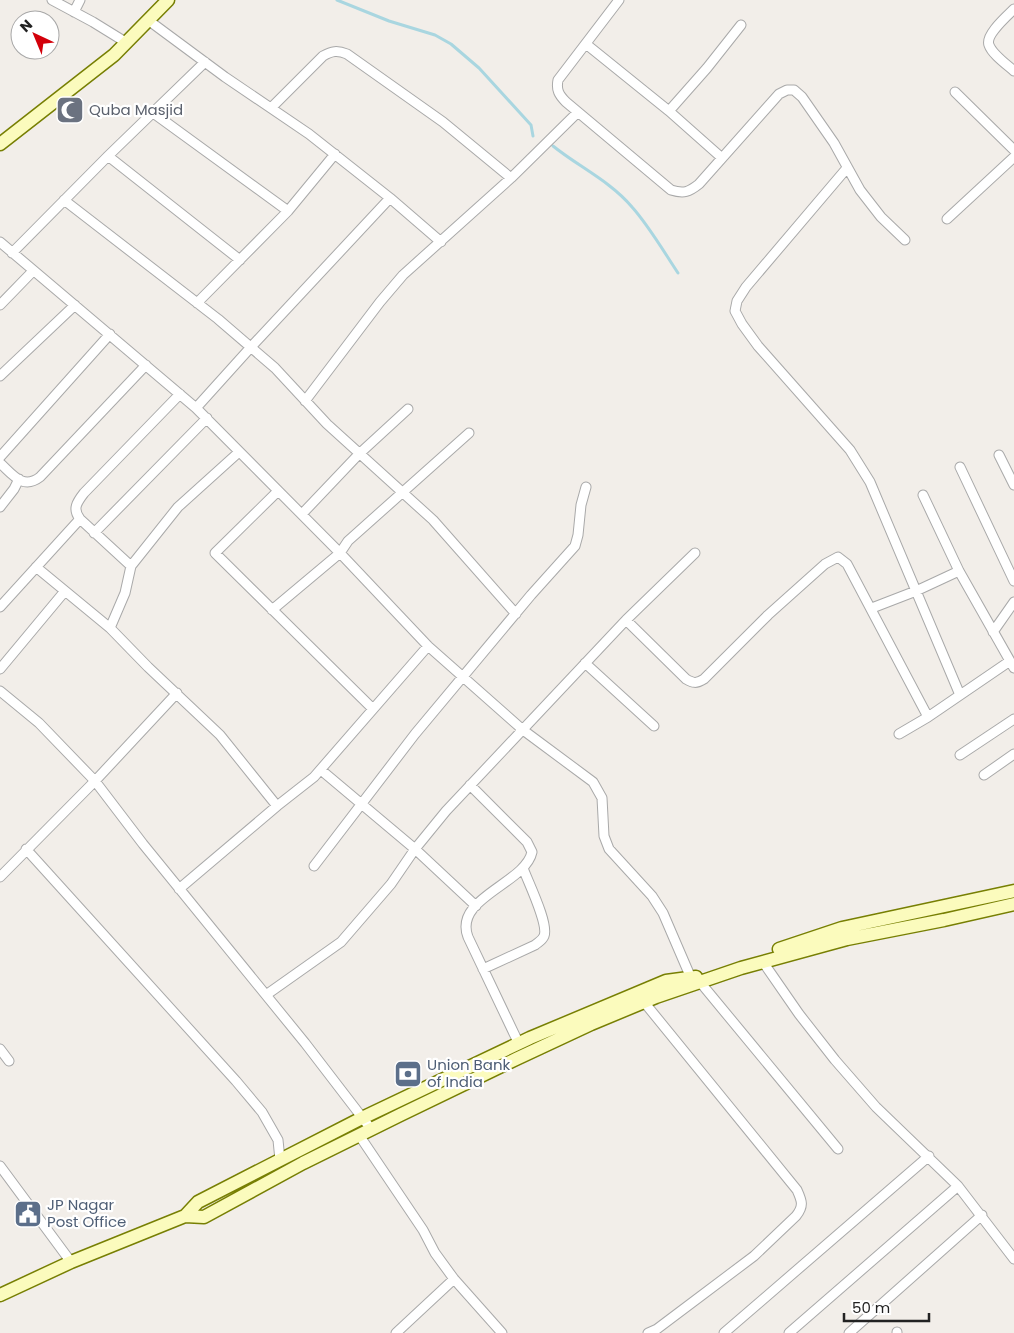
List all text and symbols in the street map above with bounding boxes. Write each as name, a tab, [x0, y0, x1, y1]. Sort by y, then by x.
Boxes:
north arrow	[10, 10, 60, 60]
text: N	[15, 15, 37, 36]
mosque icon: Quba Masjid	[55, 95, 85, 125]
place label: Quba Masjid	[89, 99, 183, 120]
place label: Union Bank of India	[427, 1054, 511, 1092]
bank icon: Union Bank of India	[393, 1059, 423, 1089]
place label: JP Nagar Post Office	[47, 1194, 126, 1232]
public building icon: JP Nagar Post Office	[13, 1199, 43, 1229]
scale bar	[844, 1290, 929, 1322]
text: 50 m	[852, 1297, 890, 1318]

